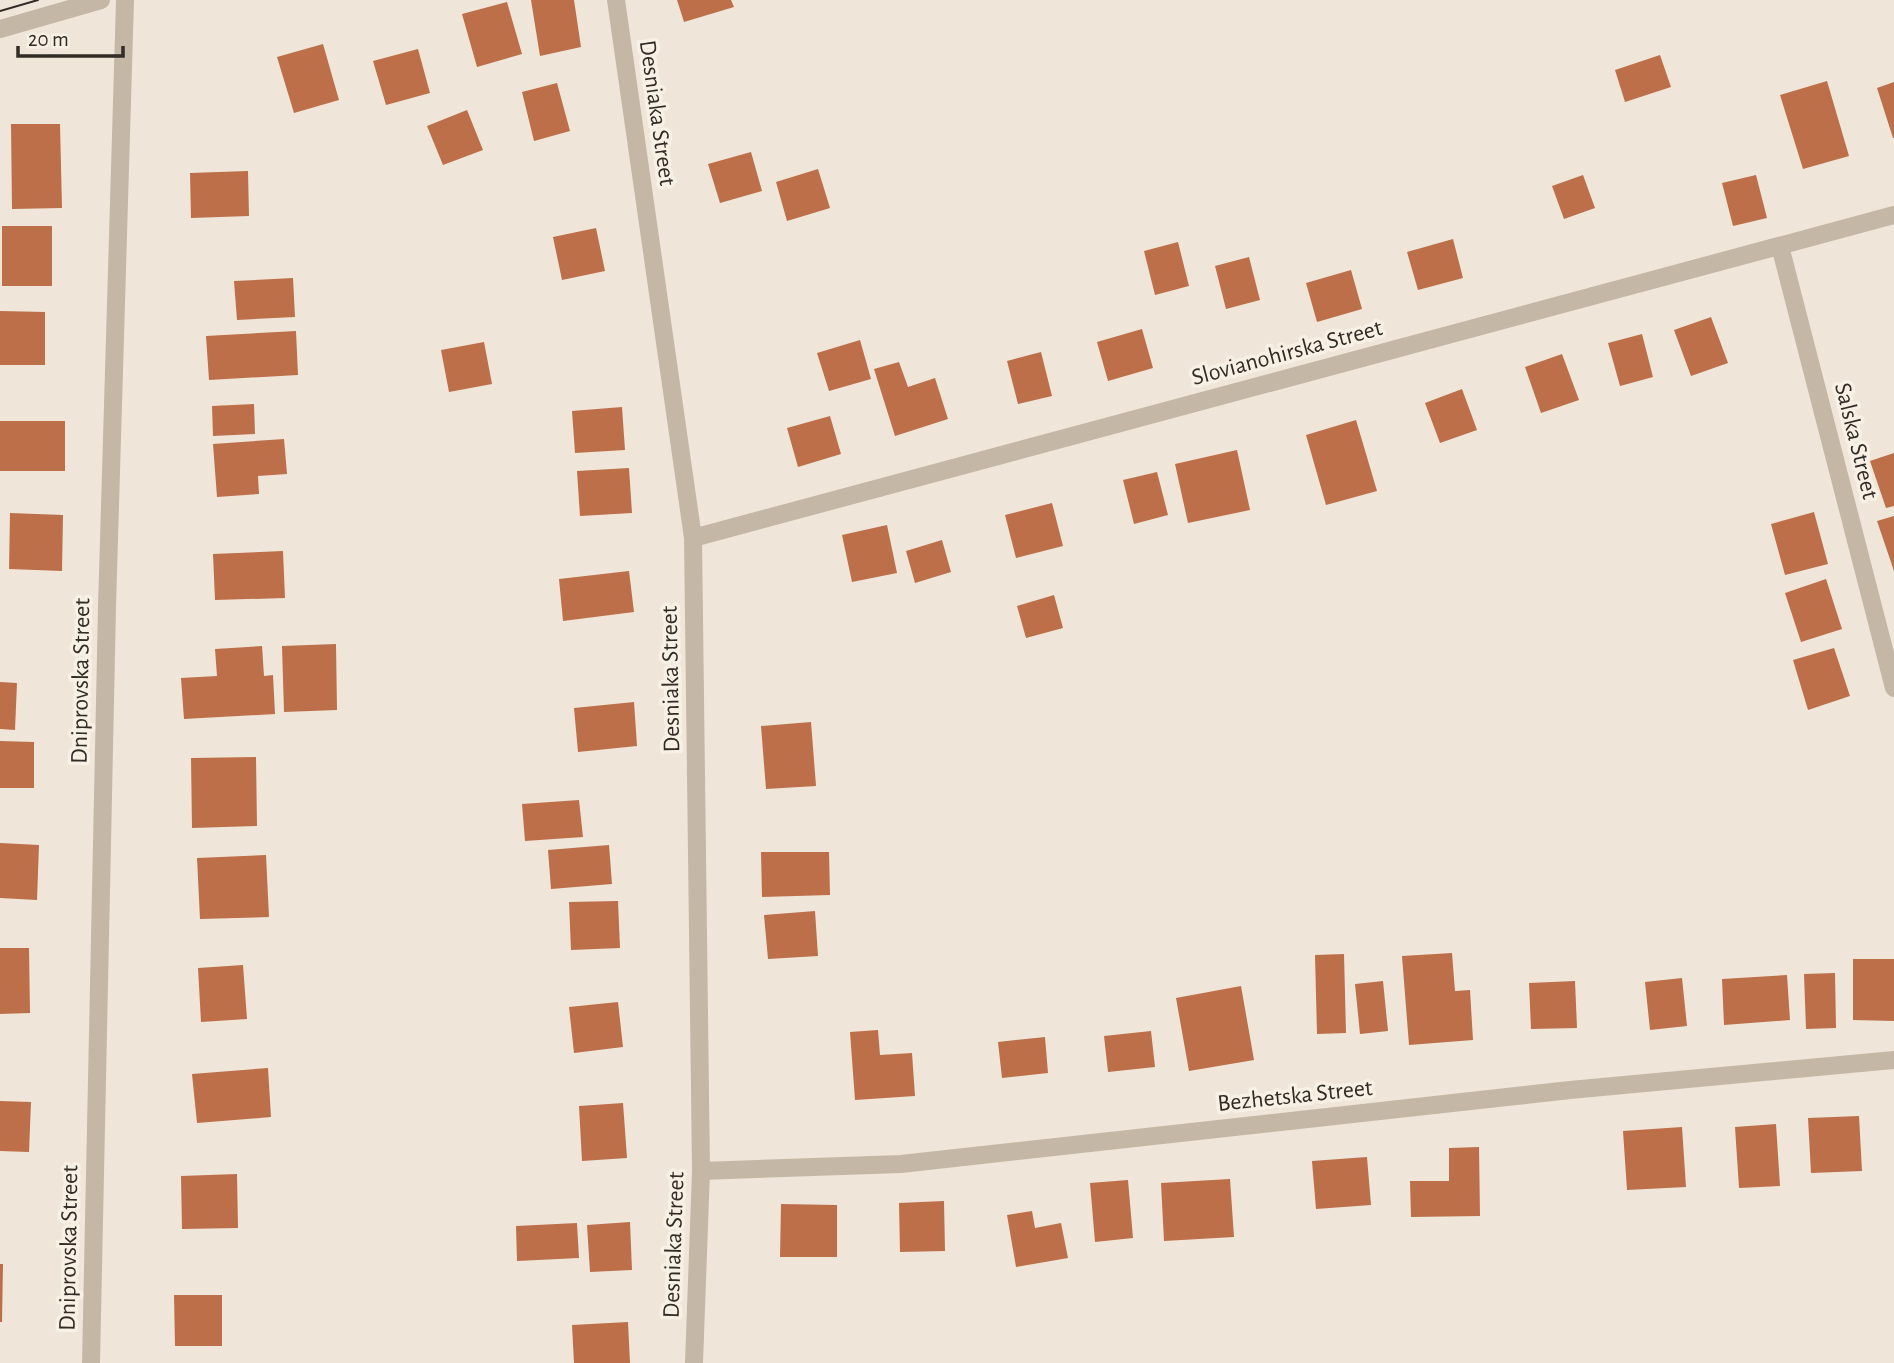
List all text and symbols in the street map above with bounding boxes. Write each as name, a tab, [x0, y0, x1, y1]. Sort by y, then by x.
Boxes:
scale bar	[18, 14, 122, 58]
text: 20 m	[28, 29, 69, 50]
street label: Desniaka Street	[635, 39, 679, 188]
street label: Slovianohirska Street	[1189, 316, 1385, 390]
street label: Salska Street	[1830, 380, 1882, 502]
street label: Dniprovska Street	[68, 598, 94, 764]
street label: Desniaka Street	[658, 605, 684, 753]
street label: Bezhetska Street	[1216, 1076, 1374, 1116]
street label: Dniprovska Street	[56, 1165, 82, 1331]
street label: Desniaka Street	[659, 1171, 689, 1319]

